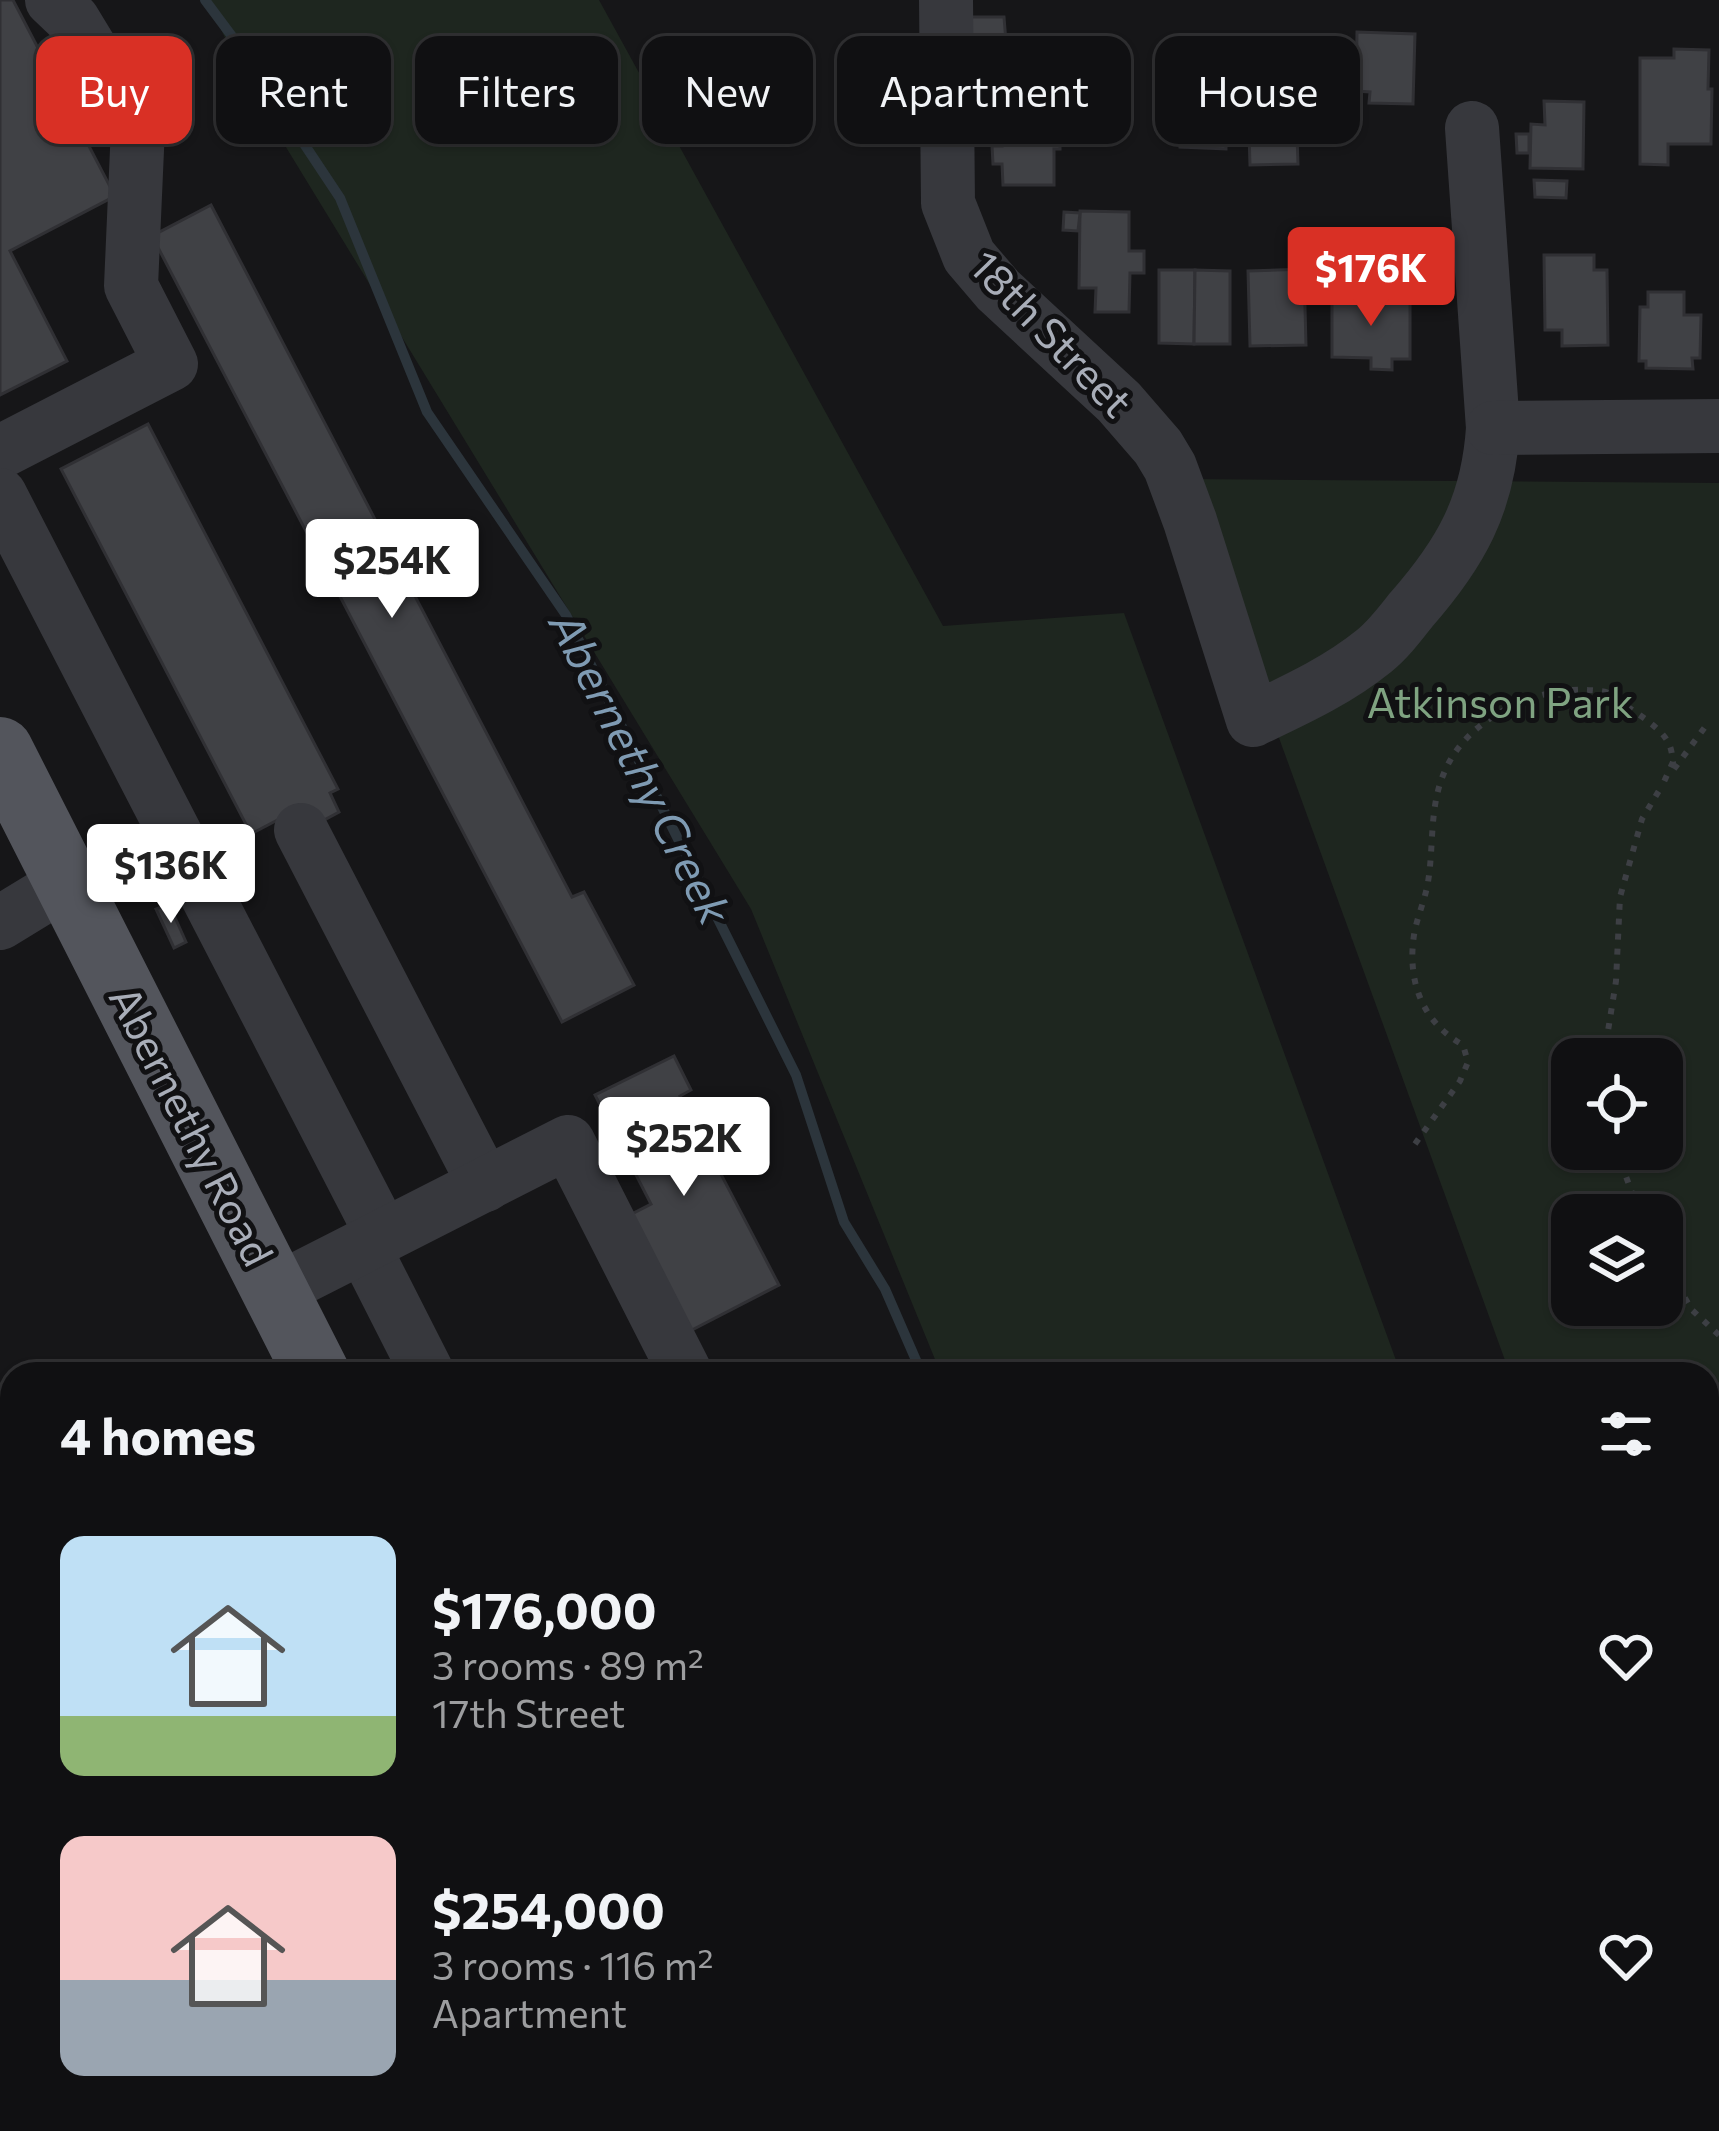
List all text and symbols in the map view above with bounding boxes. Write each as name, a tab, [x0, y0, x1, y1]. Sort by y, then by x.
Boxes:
chip: Buy	[36, 36, 192, 144]
chip: Rent	[216, 36, 391, 144]
chip: Filters	[415, 36, 618, 144]
chip: New	[642, 36, 813, 144]
chip: Apartment	[837, 36, 1131, 144]
chip: House	[1155, 36, 1360, 144]
pin: $176K	[1287, 227, 1455, 329]
street label: 18th Street	[960, 238, 1145, 427]
text: $176K	[1315, 242, 1427, 290]
pin: $254K	[308, 519, 476, 621]
text: $254K	[333, 534, 451, 582]
water label: Abernethy Creek	[539, 599, 745, 934]
park label: Atkinson Park	[1367, 675, 1633, 727]
pin: $136K	[87, 824, 255, 926]
text: $136K	[114, 839, 228, 887]
street label: Abernethy Road	[100, 976, 286, 1274]
map controls	[1551, 1038, 1683, 1326]
button: locate	[1551, 1038, 1683, 1170]
pin: $252K	[600, 1097, 768, 1199]
text: $252K	[626, 1112, 742, 1160]
button: layers	[1551, 1194, 1683, 1326]
icon: filters	[1593, 1401, 1659, 1467]
text: 4 homes	[60, 1403, 256, 1466]
text: $176,000	[432, 1577, 657, 1640]
icon: home	[156, 1584, 300, 1728]
icon: heart	[1593, 1623, 1659, 1689]
text: 3 rooms · 89 m²	[432, 1640, 704, 1688]
text: 17th Street	[432, 1688, 625, 1736]
text: $254,000	[432, 1877, 665, 1940]
icon: home	[156, 1884, 300, 2028]
icon: heart	[1593, 1923, 1659, 1989]
text: 3 rooms · 116 m²	[432, 1940, 713, 1988]
text: Apartment	[432, 1988, 627, 2036]

